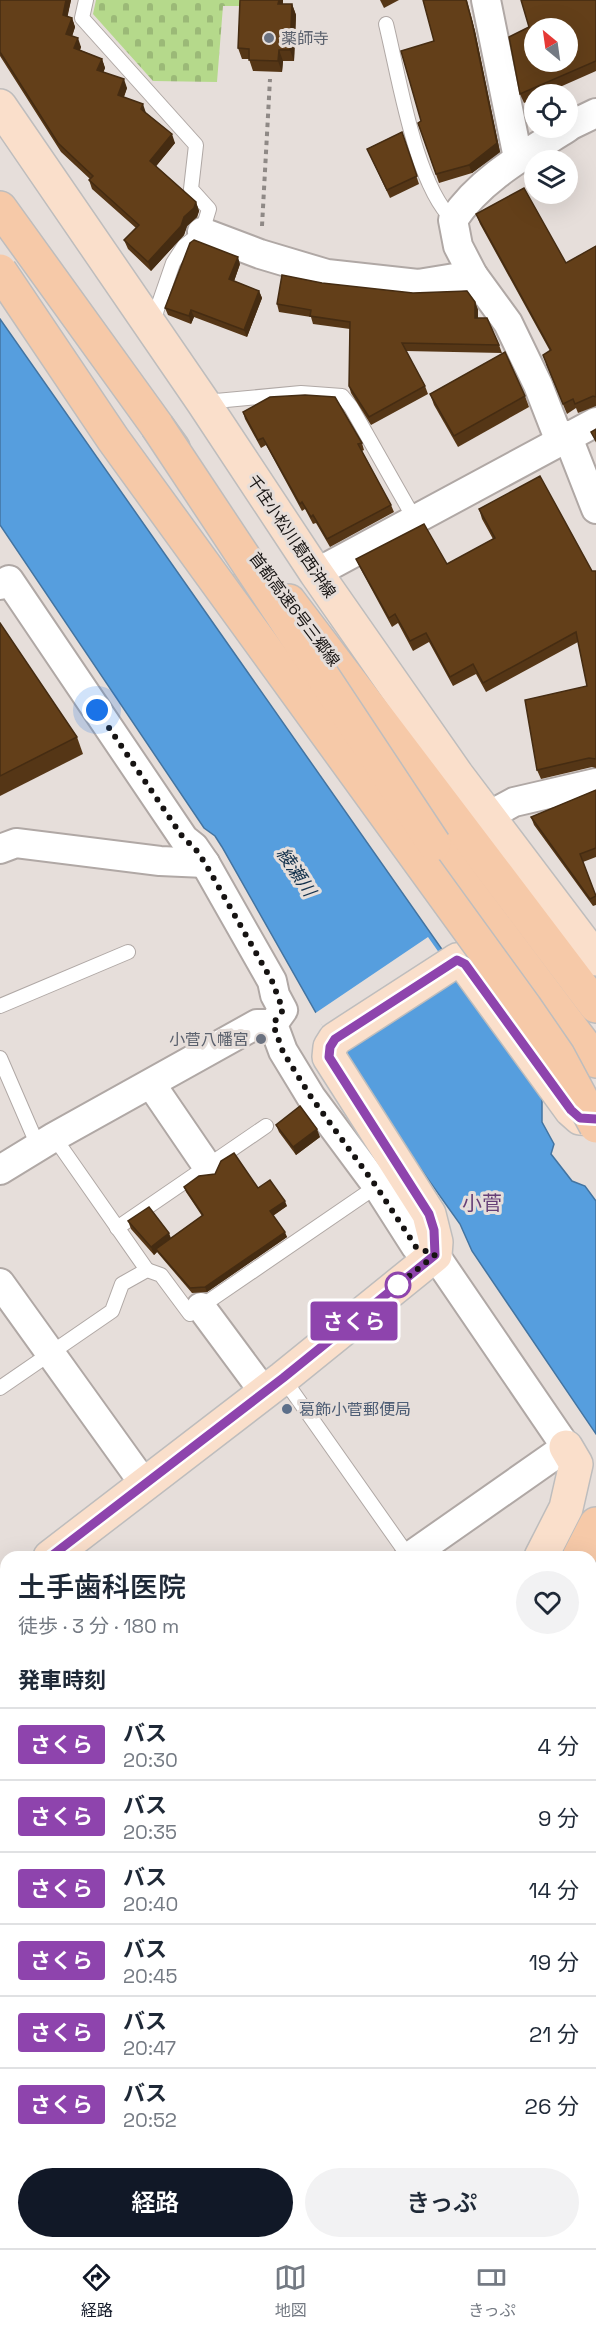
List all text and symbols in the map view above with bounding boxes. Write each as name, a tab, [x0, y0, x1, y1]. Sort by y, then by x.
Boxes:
north arrow	[524, 18, 578, 72]
map controls	[524, 18, 578, 204]
place label: 薬師寺	[281, 28, 329, 49]
marker: 薬師寺	[262, 31, 276, 45]
button: locate	[524, 84, 578, 138]
button: layers	[524, 150, 578, 204]
street label: 千住小松川葛西沖線	[243, 471, 341, 602]
street label: 首都高速6号三郷線	[245, 548, 344, 671]
your location	[82, 695, 112, 725]
water label: 綾瀬川	[272, 843, 322, 902]
place label: 小菅八幡宮	[169, 1029, 249, 1050]
marker: 小菅八幡宮	[254, 1032, 268, 1046]
district label: 小菅	[462, 1190, 502, 1216]
unlabelled marker	[385, 1272, 411, 1298]
line badge: さくら	[320, 1302, 388, 1340]
text: さくら	[323, 1308, 386, 1335]
place label: 葛飾小菅郵便局	[299, 1399, 411, 1420]
marker: 葛飾小菅郵便局	[280, 1402, 294, 1416]
text: 土手歯科医院	[18, 1569, 186, 1605]
button: heart	[516, 1571, 579, 1634]
text: 徒歩 · 3 分 · 180 m	[18, 1613, 179, 1639]
text: 発車時刻	[18, 1666, 106, 1694]
text: バス	[123, 1719, 167, 1747]
text: さくら	[30, 1731, 93, 1758]
text: 4 分	[538, 1732, 579, 1760]
text: 20:30	[123, 1747, 178, 1773]
text: バス	[123, 1791, 167, 1819]
text: さくら	[30, 1803, 93, 1830]
text: 9 分	[538, 1804, 579, 1832]
text: 20:35	[123, 1819, 177, 1845]
text: バス	[123, 1863, 167, 1891]
text: さくら	[30, 1875, 93, 1902]
text: 14 分	[528, 1876, 579, 1904]
text: 20:40	[123, 1891, 178, 1917]
text: バス	[123, 1935, 167, 1963]
text: さくら	[30, 1947, 93, 1974]
text: 19 分	[529, 1948, 579, 1976]
text: 20:45	[123, 1963, 177, 1989]
text: バス	[123, 2007, 167, 2035]
text: さくら	[30, 2019, 93, 2046]
text: 21 分	[529, 2020, 579, 2048]
text: 20:47	[123, 2035, 176, 2061]
text: バス	[123, 2079, 167, 2107]
text: さくら	[30, 2091, 93, 2118]
text: 26 分	[525, 2092, 579, 2120]
text: 20:52	[123, 2107, 177, 2133]
button: 経路	[18, 2168, 293, 2237]
button: きっぷ	[305, 2168, 579, 2237]
tab: 経路	[80, 2261, 113, 2321]
tab: 地図	[274, 2261, 307, 2321]
tab: きっぷ	[468, 2261, 516, 2321]

